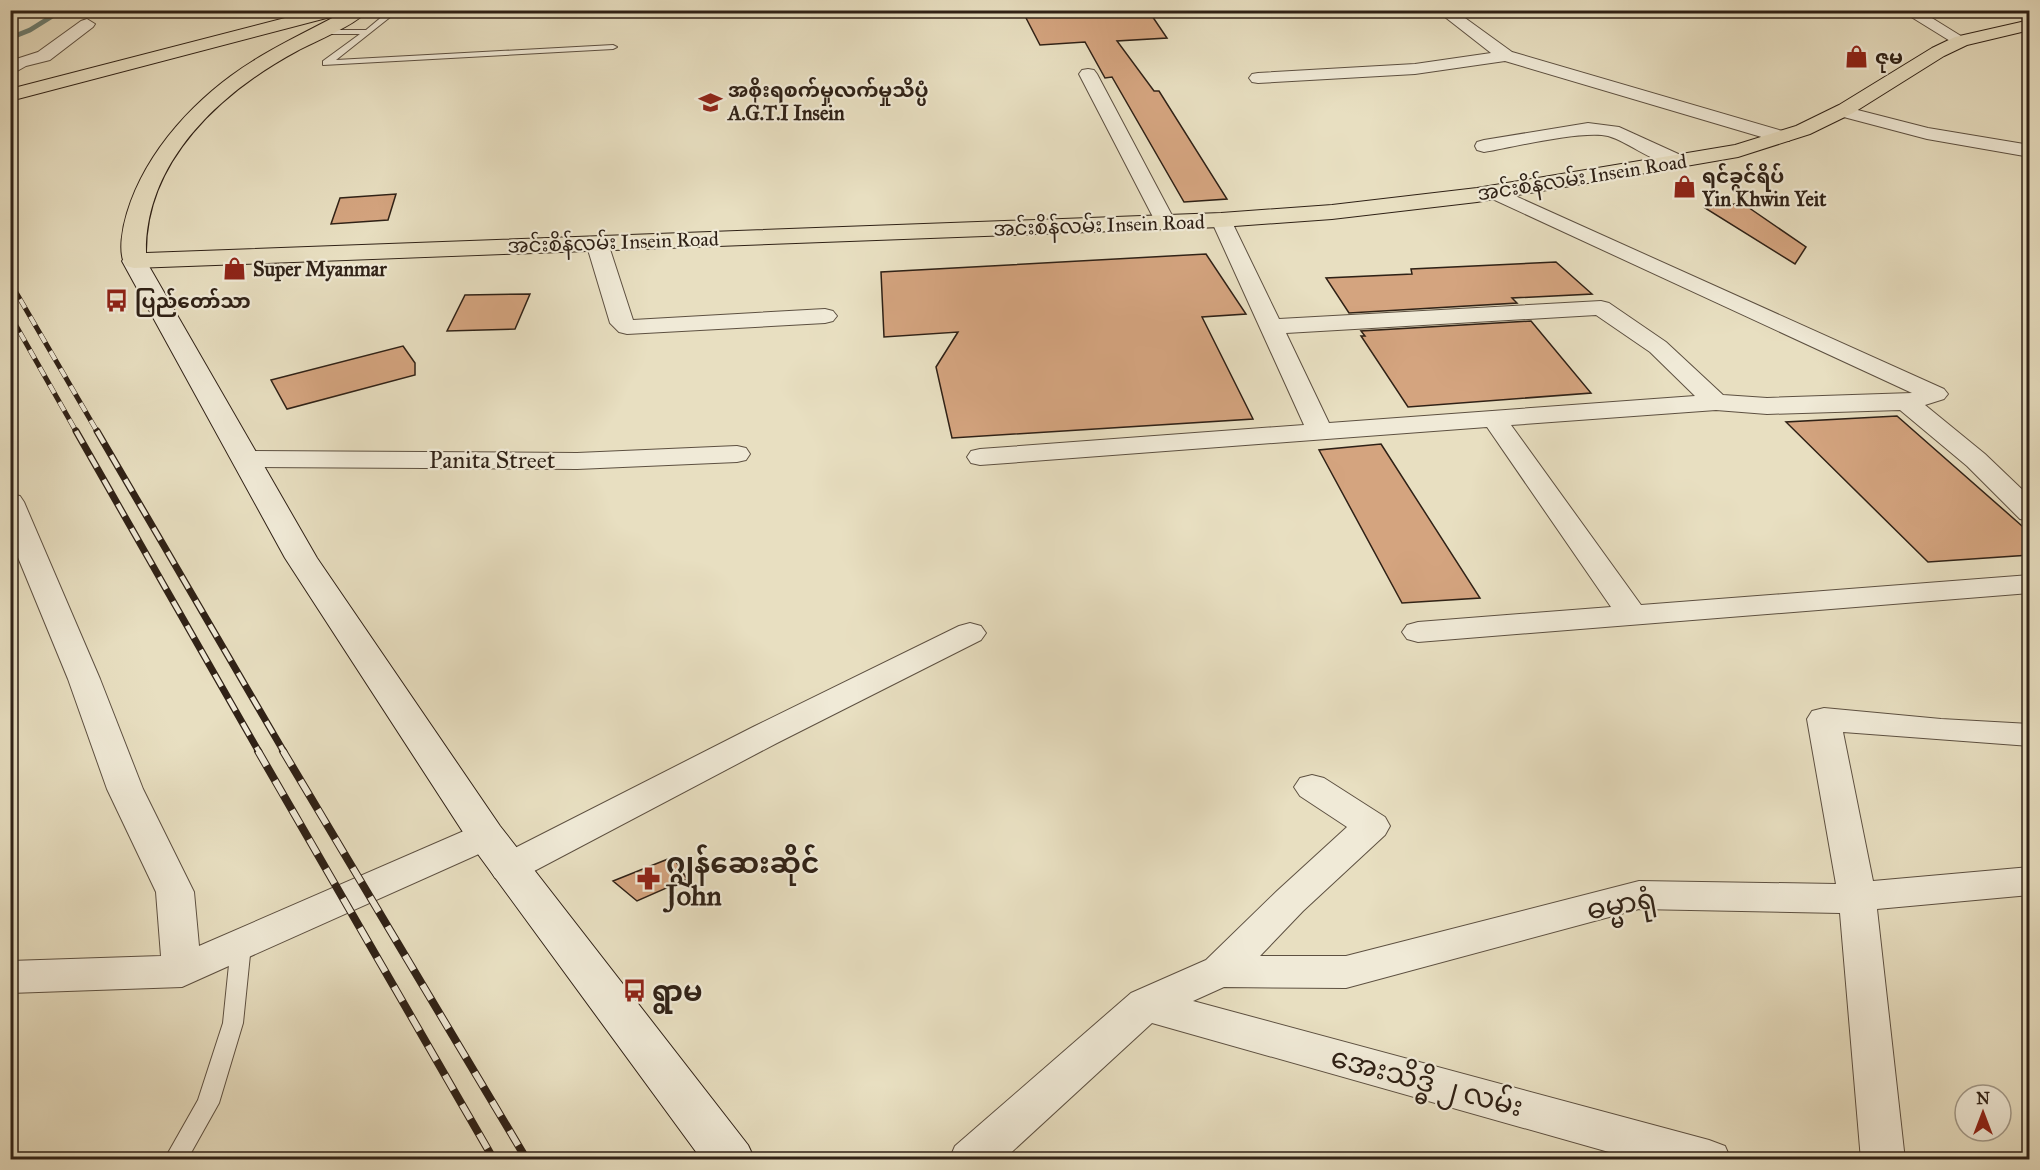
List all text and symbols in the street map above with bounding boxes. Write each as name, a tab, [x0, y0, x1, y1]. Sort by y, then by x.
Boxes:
shop icon: ဇုမ	[1844, 44, 1870, 70]
place label: ဇုမ	[1875, 45, 1903, 73]
place label: အစိုးရစက်မှုလက်မှုသိပ္ပံ A.G.T.I Insein	[726, 77, 929, 125]
school or university icon: အစိုးရစက်မှုလက်မှုသိပ္ပံ A.G.T.I Insein	[697, 89, 723, 115]
street label: အင်းစိန်လမ်း Insein Road	[1475, 147, 1689, 209]
place label: ရင်ခွင်ရိပ် Yin Khwin Yeit	[1701, 163, 1827, 211]
shop icon: ရင်ခွင်ရိပ် Yin Khwin Yeit	[1671, 174, 1697, 200]
street label: အင်းစိန်လမ်း Insein Road	[993, 207, 1205, 245]
street label: အင်းစိန်လမ်း Insein Road	[507, 224, 719, 262]
shop icon: Super Myanmar	[222, 256, 248, 282]
place label: Super Myanmar	[253, 257, 387, 282]
bus stop icon: ပြည်တော်သာ	[104, 288, 130, 314]
place label: ပြည်တော်သာ	[135, 288, 251, 317]
street label: Panita Street	[429, 445, 556, 475]
place label: ဂျွန်ဆေးဆိုင် John	[662, 844, 819, 913]
pharmacy icon: ဂျွန်ဆေးဆိုင် John	[635, 866, 661, 892]
street label: ဓမ္မာရုံ	[1584, 881, 1659, 933]
place label: ရွာမ	[652, 974, 702, 1014]
bus stop icon: ရွာမ	[621, 978, 647, 1004]
street label: အေးသိဒ္ဓိ ၂ လမ်း	[1326, 1039, 1527, 1130]
north arrow	[1953, 1083, 2013, 1143]
text: N	[1976, 1089, 1990, 1108]

